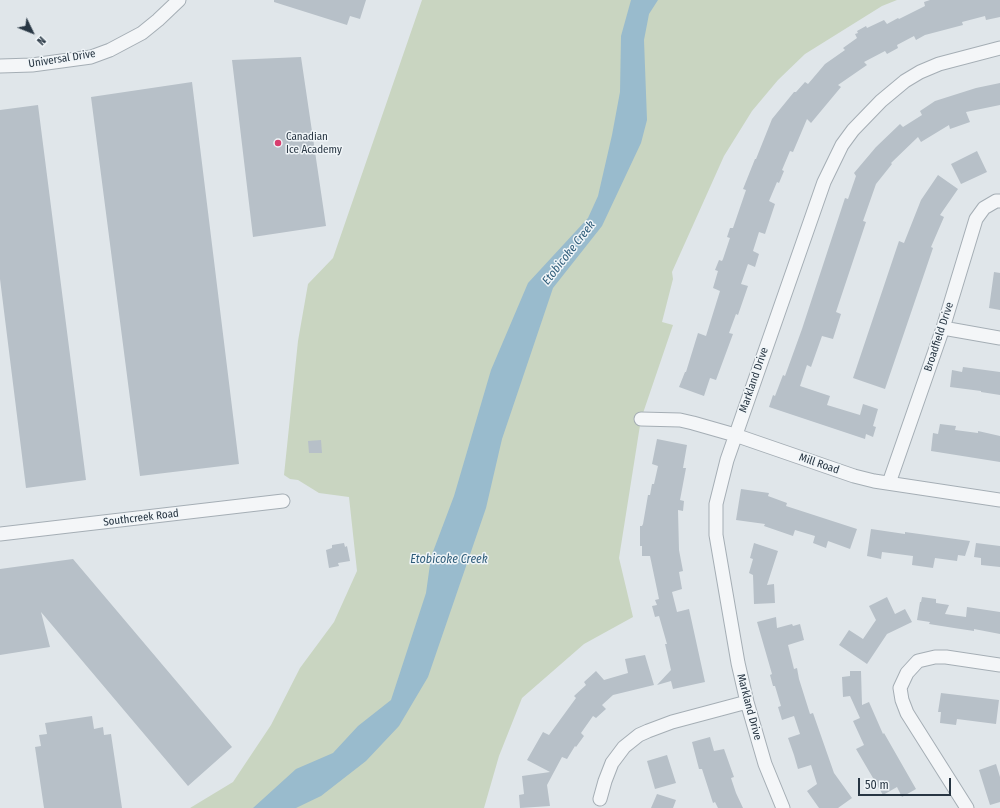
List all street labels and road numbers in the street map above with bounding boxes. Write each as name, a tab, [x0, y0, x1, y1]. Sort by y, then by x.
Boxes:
street label: Universal Drive	[28, 47, 96, 71]
street label: Broadfield Drive	[922, 301, 956, 373]
street label: Markland Drive	[737, 346, 771, 414]
street label: Mill Road	[797, 451, 841, 477]
street label: Southcreek Road	[102, 507, 180, 529]
street label: Markland Drive	[734, 672, 764, 742]

